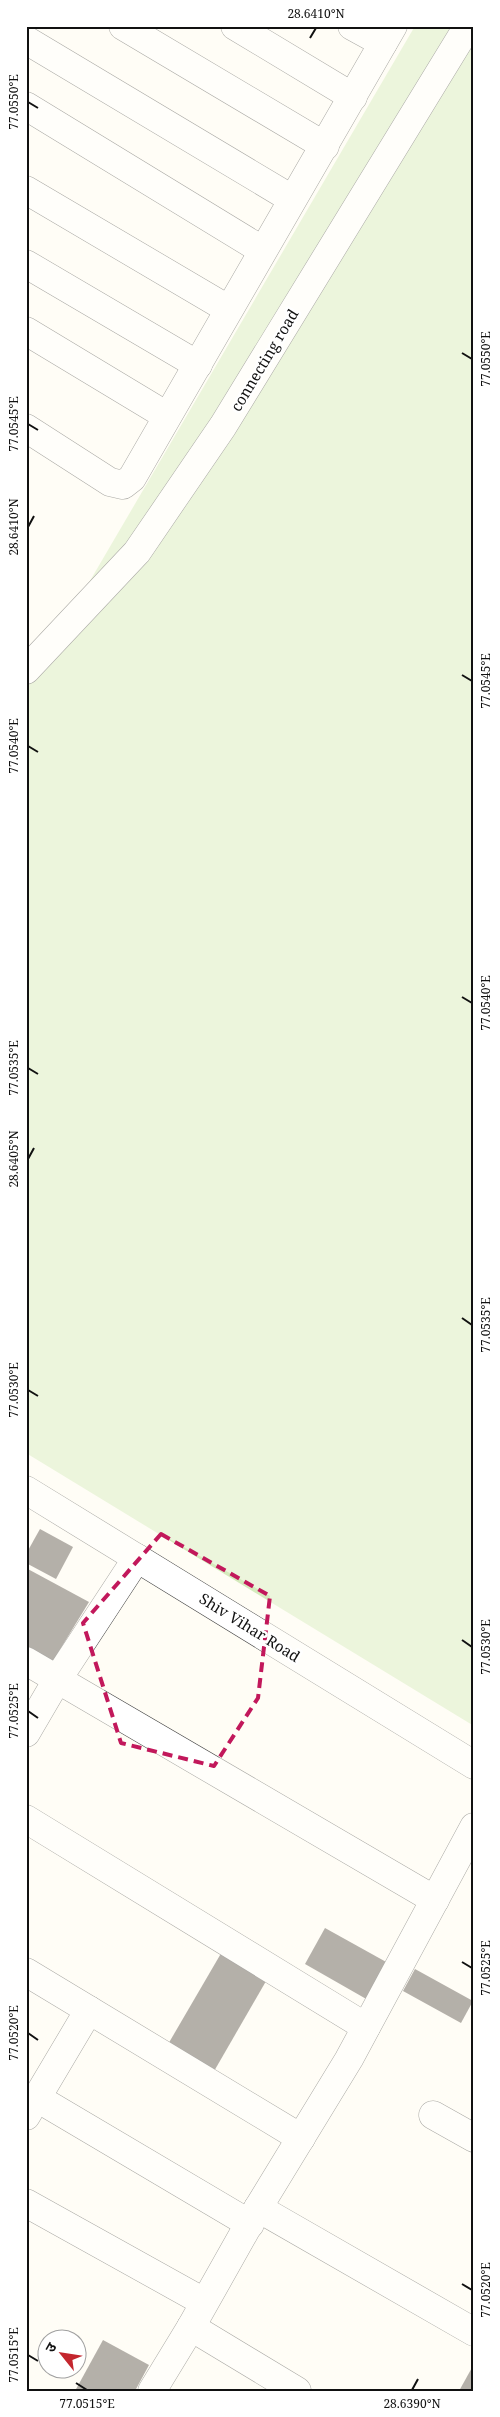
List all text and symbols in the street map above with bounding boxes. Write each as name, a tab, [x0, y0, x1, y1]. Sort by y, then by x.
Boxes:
text: 28.6410°N	[287, 5, 345, 22]
text: 77.0550°E	[5, 74, 22, 130]
street label: connecting road	[226, 305, 302, 415]
text: 77.0550°E	[477, 331, 494, 387]
text: 77.0545°E	[5, 396, 22, 452]
text: 28.6410°N	[5, 498, 22, 556]
text: 77.0545°E	[477, 653, 494, 709]
text: 77.0540°E	[5, 718, 22, 774]
text: 77.0540°E	[477, 975, 494, 1031]
text: 77.0535°E	[5, 1040, 22, 1096]
text: 28.6405°N	[5, 1130, 22, 1188]
text: 77.0535°E	[477, 1297, 494, 1353]
text: 77.0530°E	[5, 1362, 22, 1418]
street label: Shiv Vihar Road	[196, 1588, 304, 1666]
text: 77.0530°E	[477, 1619, 494, 1675]
text: 77.0525°E	[5, 1683, 22, 1739]
text: 77.0525°E	[477, 1940, 494, 1996]
text: 77.0520°E	[5, 2005, 22, 2061]
text: 77.0520°E	[477, 2262, 494, 2318]
text: 77.0515°E	[5, 2327, 22, 2383]
north arrow	[38, 2330, 88, 2380]
text: उ	[40, 2338, 61, 2356]
text: 77.0515°E	[59, 2395, 115, 2412]
text: 28.6390°N	[383, 2395, 441, 2412]

